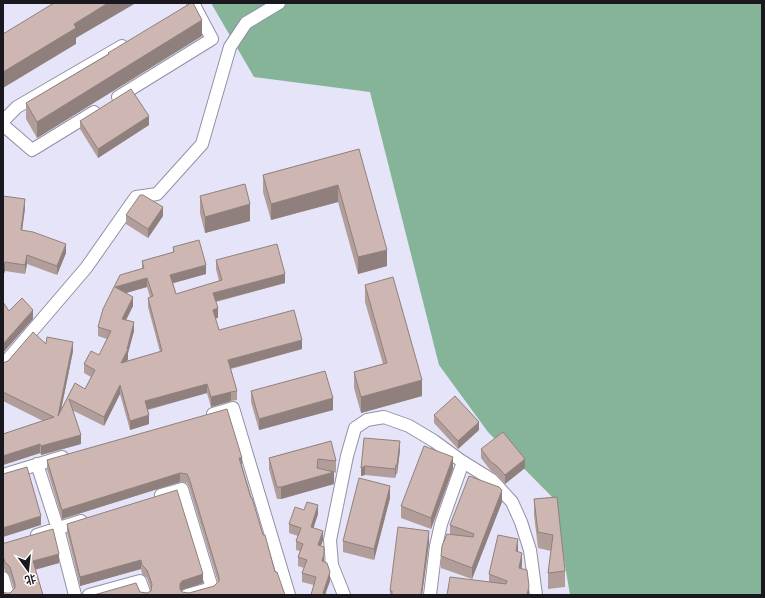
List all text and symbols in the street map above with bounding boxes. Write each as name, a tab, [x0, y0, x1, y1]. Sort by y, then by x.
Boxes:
north arrow	[8, 550, 48, 590]
text: 北	[24, 572, 37, 587]

